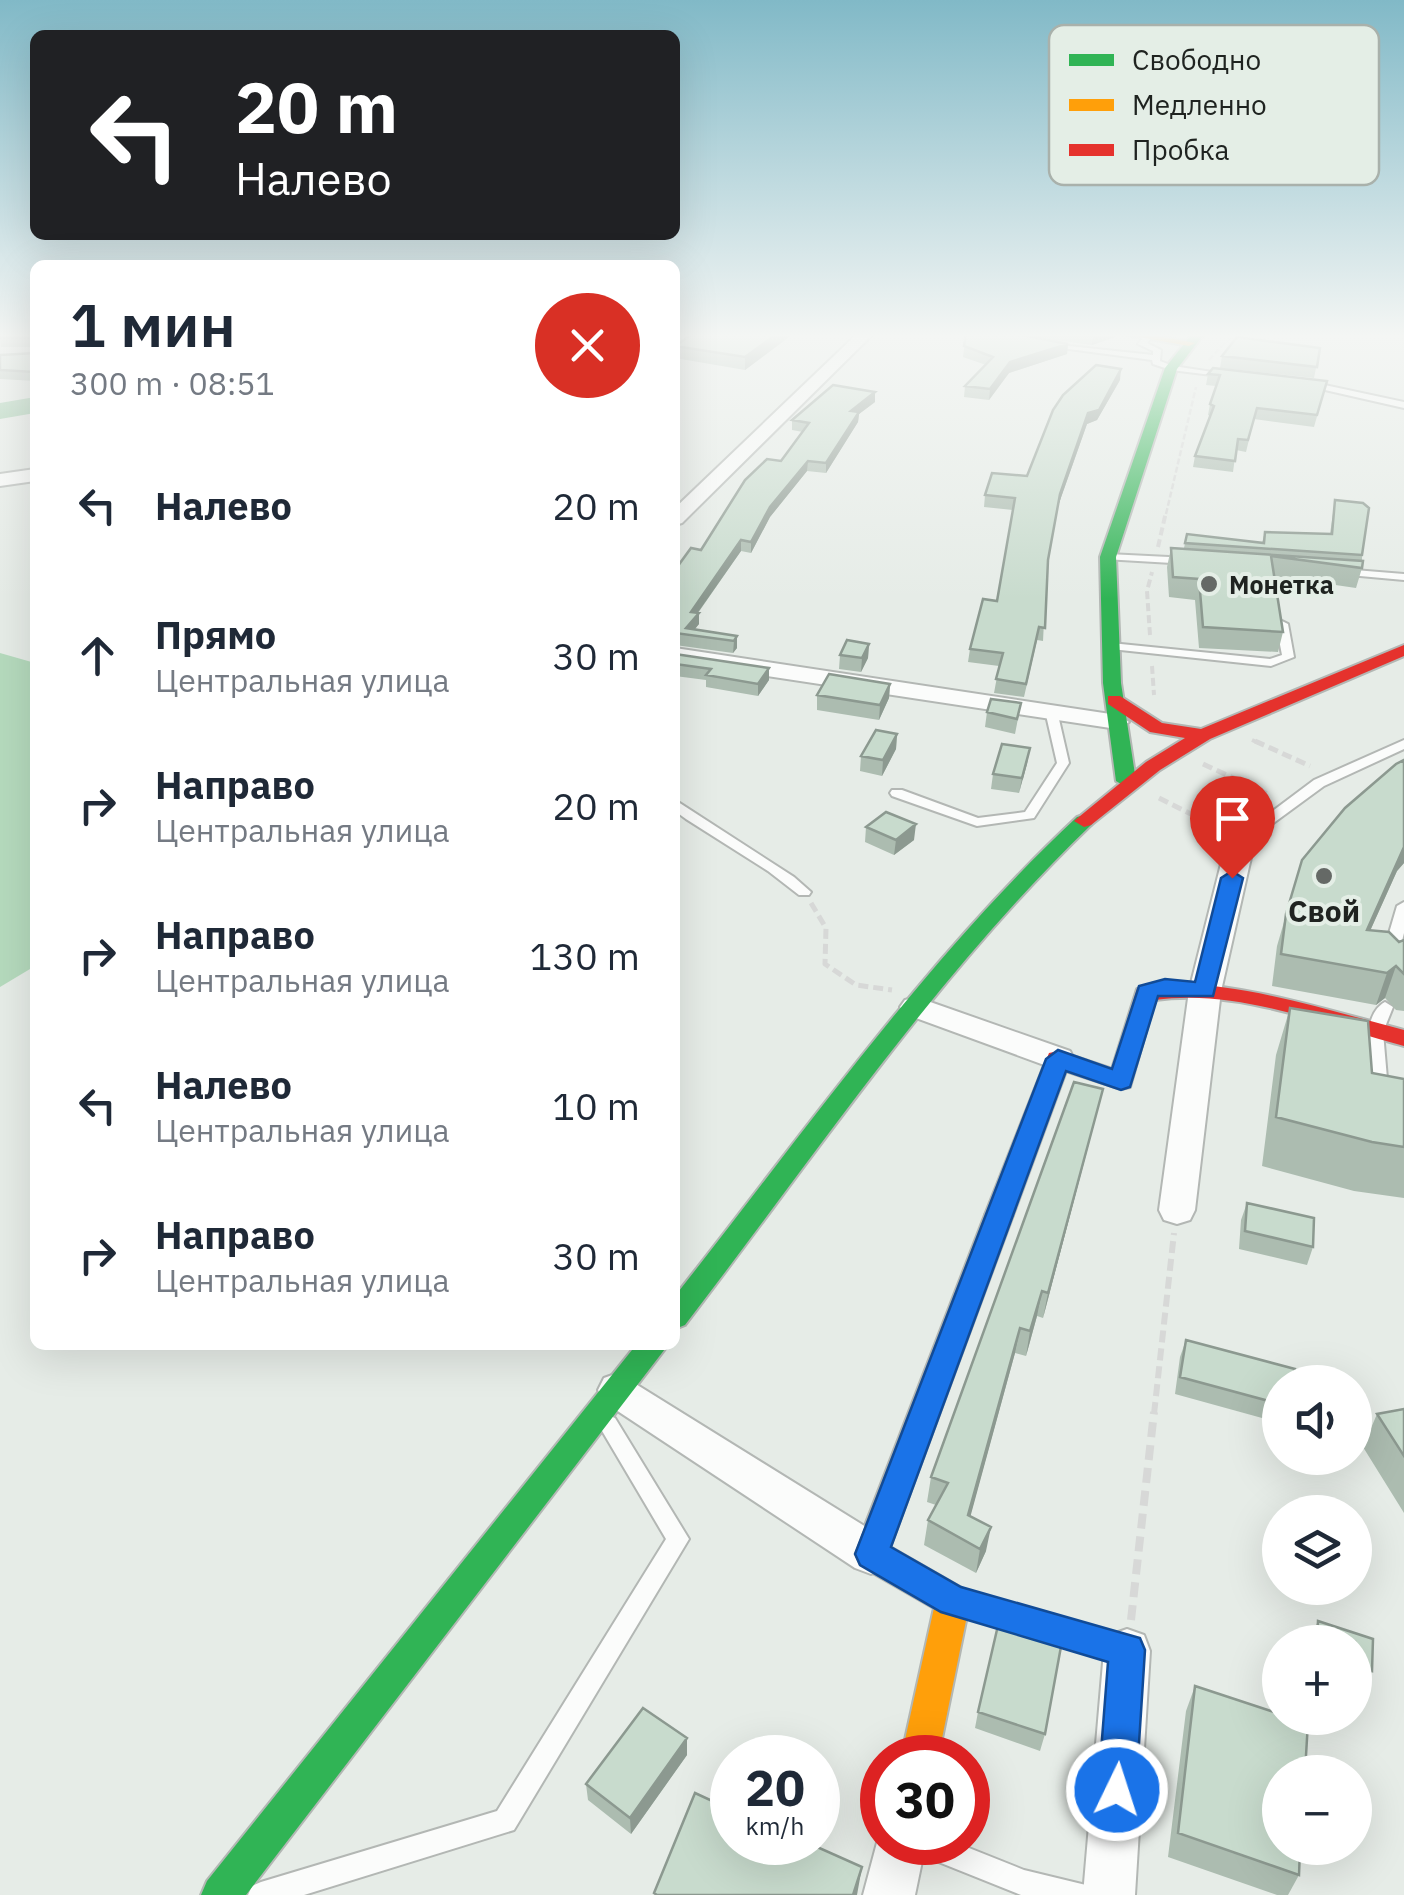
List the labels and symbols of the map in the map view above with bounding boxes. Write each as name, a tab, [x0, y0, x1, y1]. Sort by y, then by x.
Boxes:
legend	[1049, 25, 1379, 185]
text: Свободно	[1132, 41, 1261, 78]
text: Медленно	[1132, 86, 1267, 123]
text: Пробка	[1132, 131, 1229, 168]
place label: Монетка	[1229, 568, 1334, 601]
marker: Монетка	[1198, 573, 1220, 595]
pin	[1190, 776, 1275, 879]
marker: Свой	[1313, 865, 1335, 887]
place label: Свой	[1288, 891, 1360, 930]
speed limit sign: 30	[860, 1735, 990, 1865]
position arrow	[1065, 1738, 1169, 1842]

